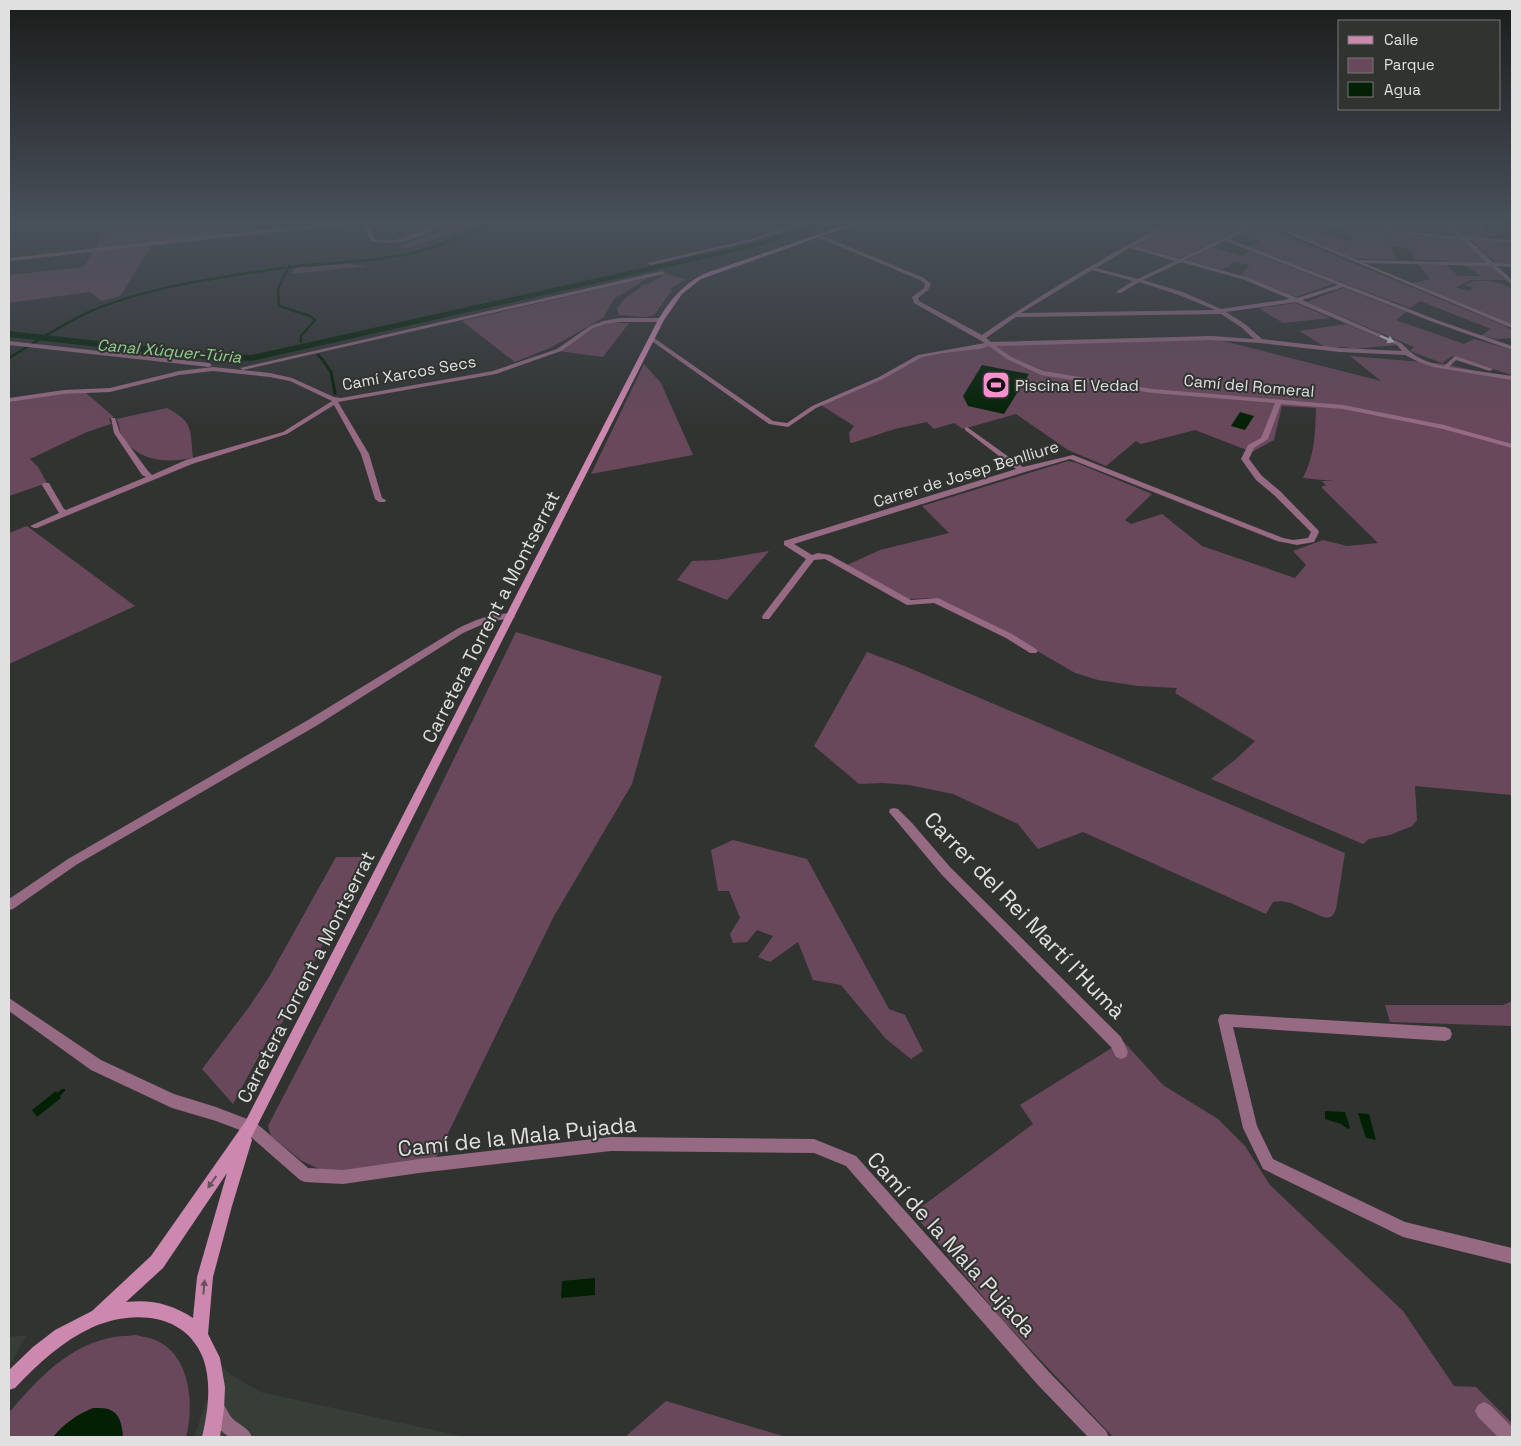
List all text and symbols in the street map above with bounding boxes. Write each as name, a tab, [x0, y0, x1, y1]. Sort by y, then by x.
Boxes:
legend	[1338, 20, 1501, 110]
text: Calle	[1384, 30, 1419, 49]
text: Parque	[1384, 55, 1435, 74]
text: Agua	[1384, 80, 1421, 99]
water label: Canal Xúquer-Túria	[96, 334, 243, 368]
one-way arrow	[1380, 336, 1394, 344]
street label: Camí Xarcos Secs	[340, 351, 478, 395]
sports icon: Piscina El Vedad	[981, 370, 1011, 400]
street label: Camí del Romeral	[1183, 370, 1315, 402]
place label: Piscina El Vedad	[1015, 375, 1139, 396]
street label: Carrer de Josep Benlliure	[871, 436, 1061, 512]
street label: Carretera Torrent a Montserrat	[416, 487, 566, 747]
street label: Carrer del Rei Martí l'Humà	[918, 805, 1132, 1025]
street label: Carretera Torrent a Montserrat	[231, 847, 381, 1107]
street label: Camí de la Mala Pujada	[396, 1110, 638, 1162]
street label: Camí de la Mala Pujada	[861, 1145, 1043, 1343]
one-way arrow	[207, 1175, 217, 1188]
one-way arrow	[201, 1278, 209, 1294]

